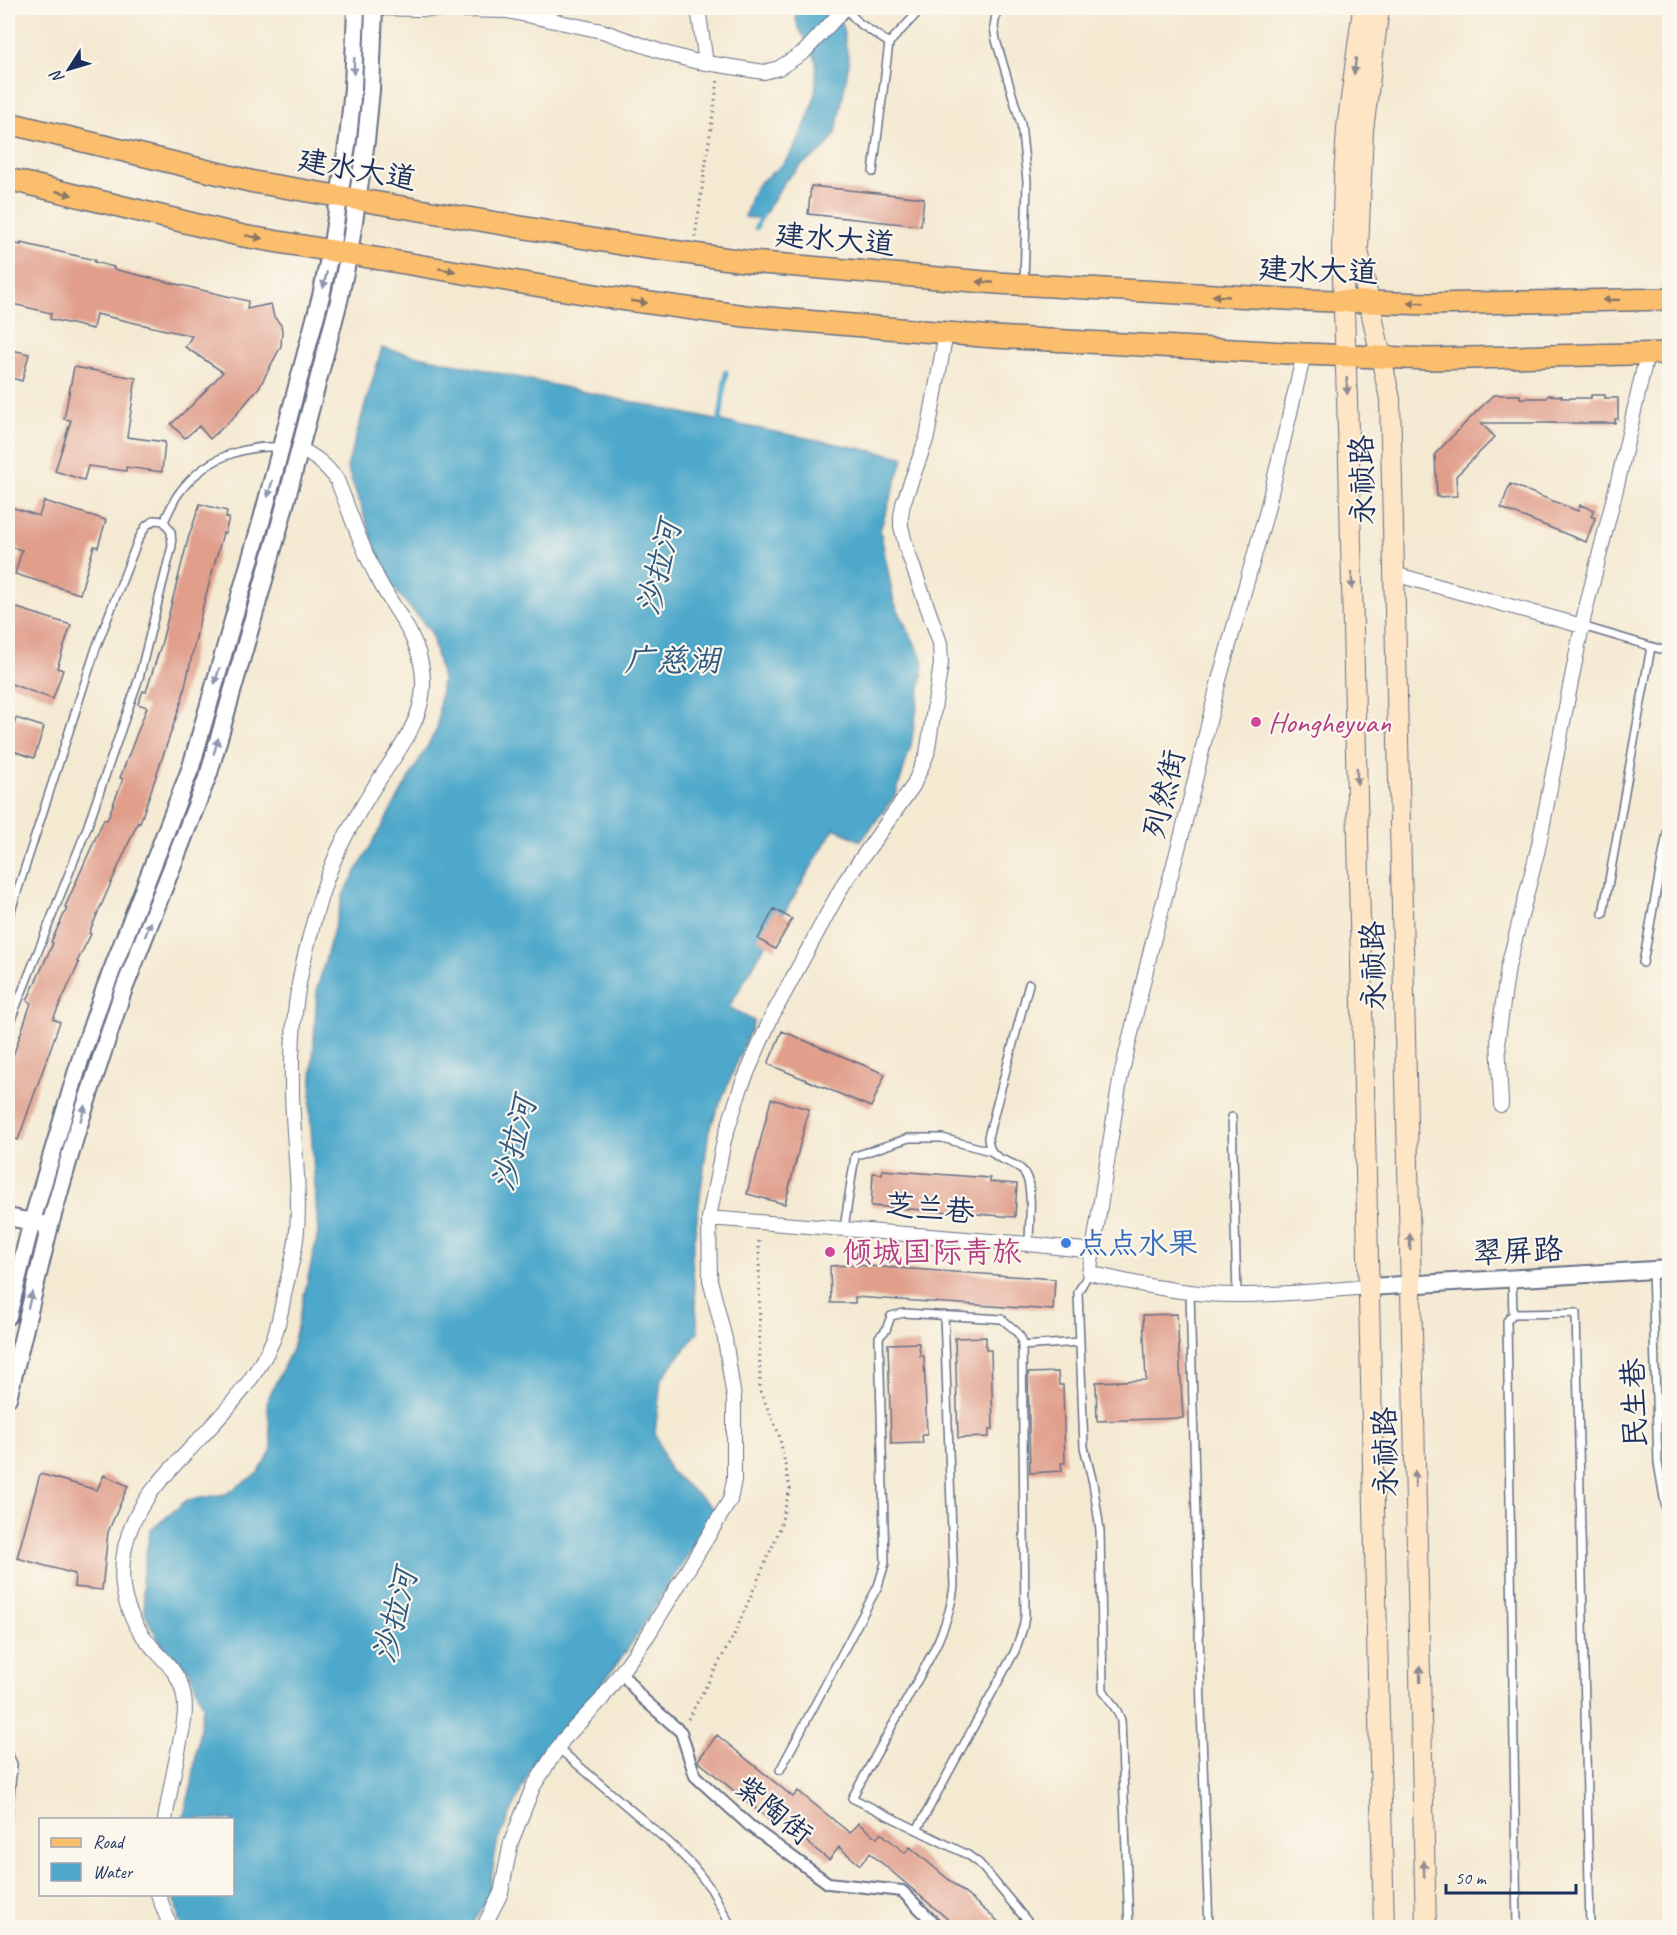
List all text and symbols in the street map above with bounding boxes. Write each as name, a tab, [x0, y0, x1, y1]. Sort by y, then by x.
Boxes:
north arrow	[39, 39, 99, 99]
one-way arrow	[349, 56, 358, 75]
one-way arrow	[1351, 56, 1360, 75]
text: N	[45, 65, 69, 87]
street label: 建水大道	[295, 140, 419, 198]
one-way arrow	[55, 189, 74, 198]
street label: 建水大道	[774, 215, 896, 263]
one-way arrow	[245, 233, 264, 242]
street label: 建水大道	[1257, 249, 1379, 291]
one-way arrow	[437, 266, 456, 275]
one-way arrow	[319, 270, 329, 289]
one-way arrow	[975, 277, 994, 286]
one-way arrow	[1212, 291, 1231, 300]
one-way arrow	[1602, 295, 1621, 305]
one-way arrow	[630, 297, 649, 306]
one-way arrow	[1407, 299, 1426, 308]
one-way arrow	[1342, 376, 1352, 395]
street label: 永祯路	[1342, 435, 1382, 525]
one-way arrow	[265, 480, 274, 498]
water label: 沙拉河	[627, 512, 692, 620]
one-way arrow	[1348, 571, 1357, 590]
water label: 广慈湖	[624, 640, 723, 681]
one-way arrow	[212, 667, 222, 686]
place label: Hongheyuan	[1268, 703, 1391, 741]
marker: Hongheyuan	[1249, 715, 1263, 729]
one-way arrow	[212, 737, 222, 756]
street label: 列然街	[1135, 746, 1193, 842]
one-way arrow	[1352, 766, 1362, 785]
one-way arrow	[144, 920, 153, 938]
street label: 永祯路	[1353, 921, 1393, 1011]
water label: 沙拉河	[482, 1088, 547, 1196]
one-way arrow	[79, 1104, 88, 1122]
street label: 芝兰巷	[884, 1185, 976, 1231]
place label: 点点水果	[1078, 1224, 1198, 1262]
street label: 翠屏路	[1472, 1230, 1564, 1272]
place label: 倾城国际青旅	[842, 1233, 1022, 1271]
one-way arrow	[1405, 1233, 1415, 1252]
marker: 点点水果	[1059, 1236, 1073, 1250]
marker: 倾城国际青旅	[823, 1245, 837, 1259]
one-way arrow	[26, 1291, 36, 1310]
street label: 民生巷	[1613, 1357, 1655, 1449]
street label: 永祯路	[1365, 1407, 1405, 1497]
one-way arrow	[1411, 1470, 1420, 1489]
water label: 沙拉河	[363, 1560, 428, 1668]
one-way arrow	[1415, 1665, 1425, 1684]
street label: 紫陶街	[727, 1767, 821, 1853]
legend	[39, 1818, 234, 1896]
text: Road	[93, 1831, 126, 1853]
scale bar	[1446, 1857, 1576, 1895]
one-way arrow	[1420, 1860, 1429, 1879]
text: Water	[93, 1861, 134, 1883]
text: 50 m	[1455, 1867, 1488, 1889]

